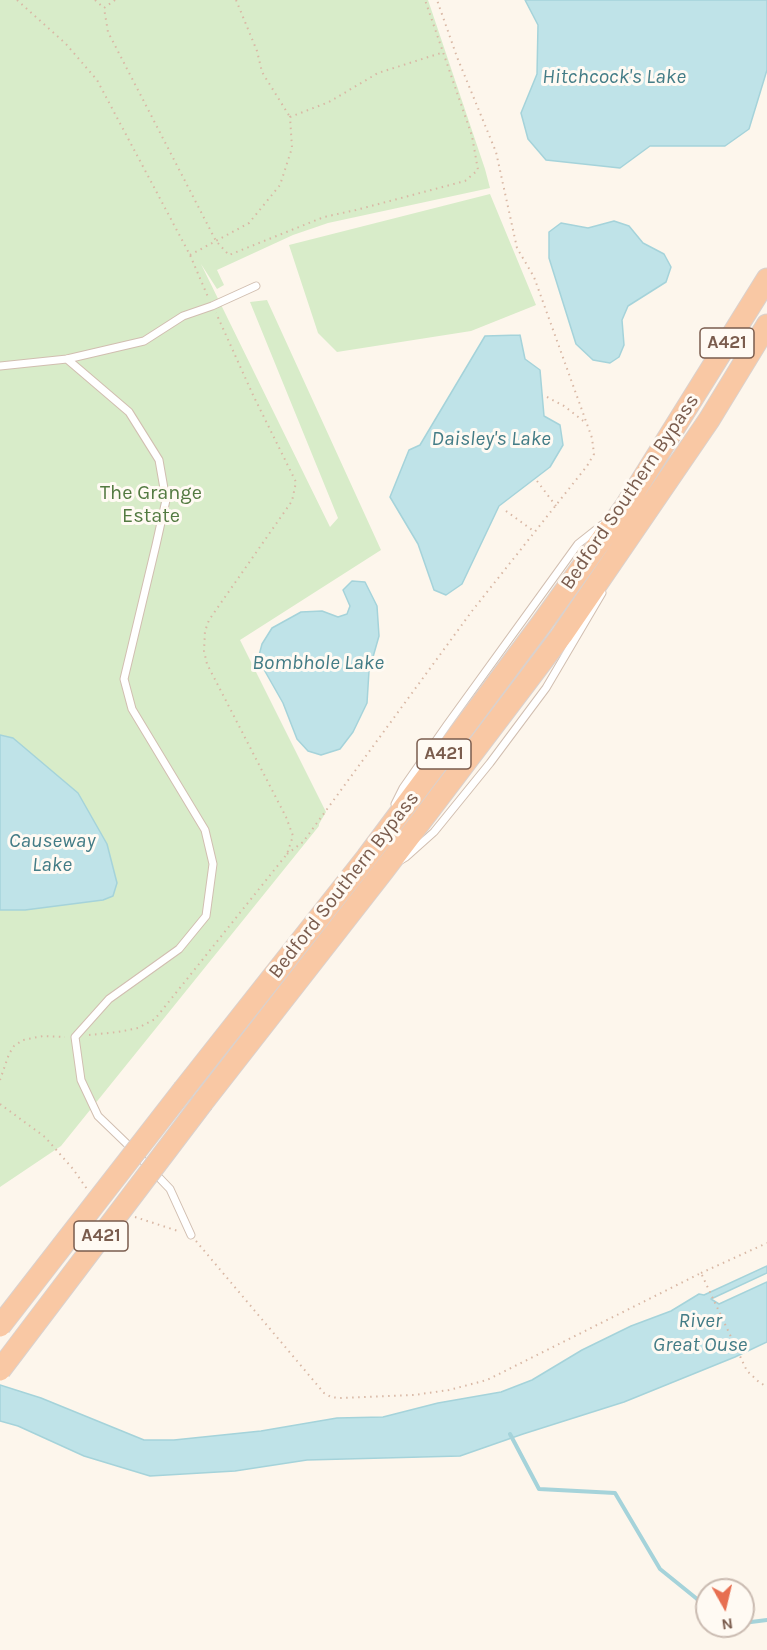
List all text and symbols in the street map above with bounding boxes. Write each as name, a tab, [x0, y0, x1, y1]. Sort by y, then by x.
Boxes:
water label: Hitchcock's Lake	[542, 64, 686, 90]
road number: A421	[700, 328, 754, 358]
street label: Bedford Southern Bypass	[556, 390, 704, 594]
water label: Daisley's Lake	[431, 426, 551, 452]
park label: The Grange Estate	[100, 481, 202, 528]
water label: Bombhole Lake	[252, 650, 384, 676]
road number: A421	[417, 739, 471, 769]
street label: Bedford Southern Bypass	[264, 787, 424, 983]
water label: Causeway Lake	[9, 828, 95, 878]
road number: A421	[74, 1221, 128, 1251]
water label: River Great Ouse	[653, 1308, 747, 1358]
north arrow	[695, 1578, 755, 1638]
text: N	[720, 1614, 734, 1635]

